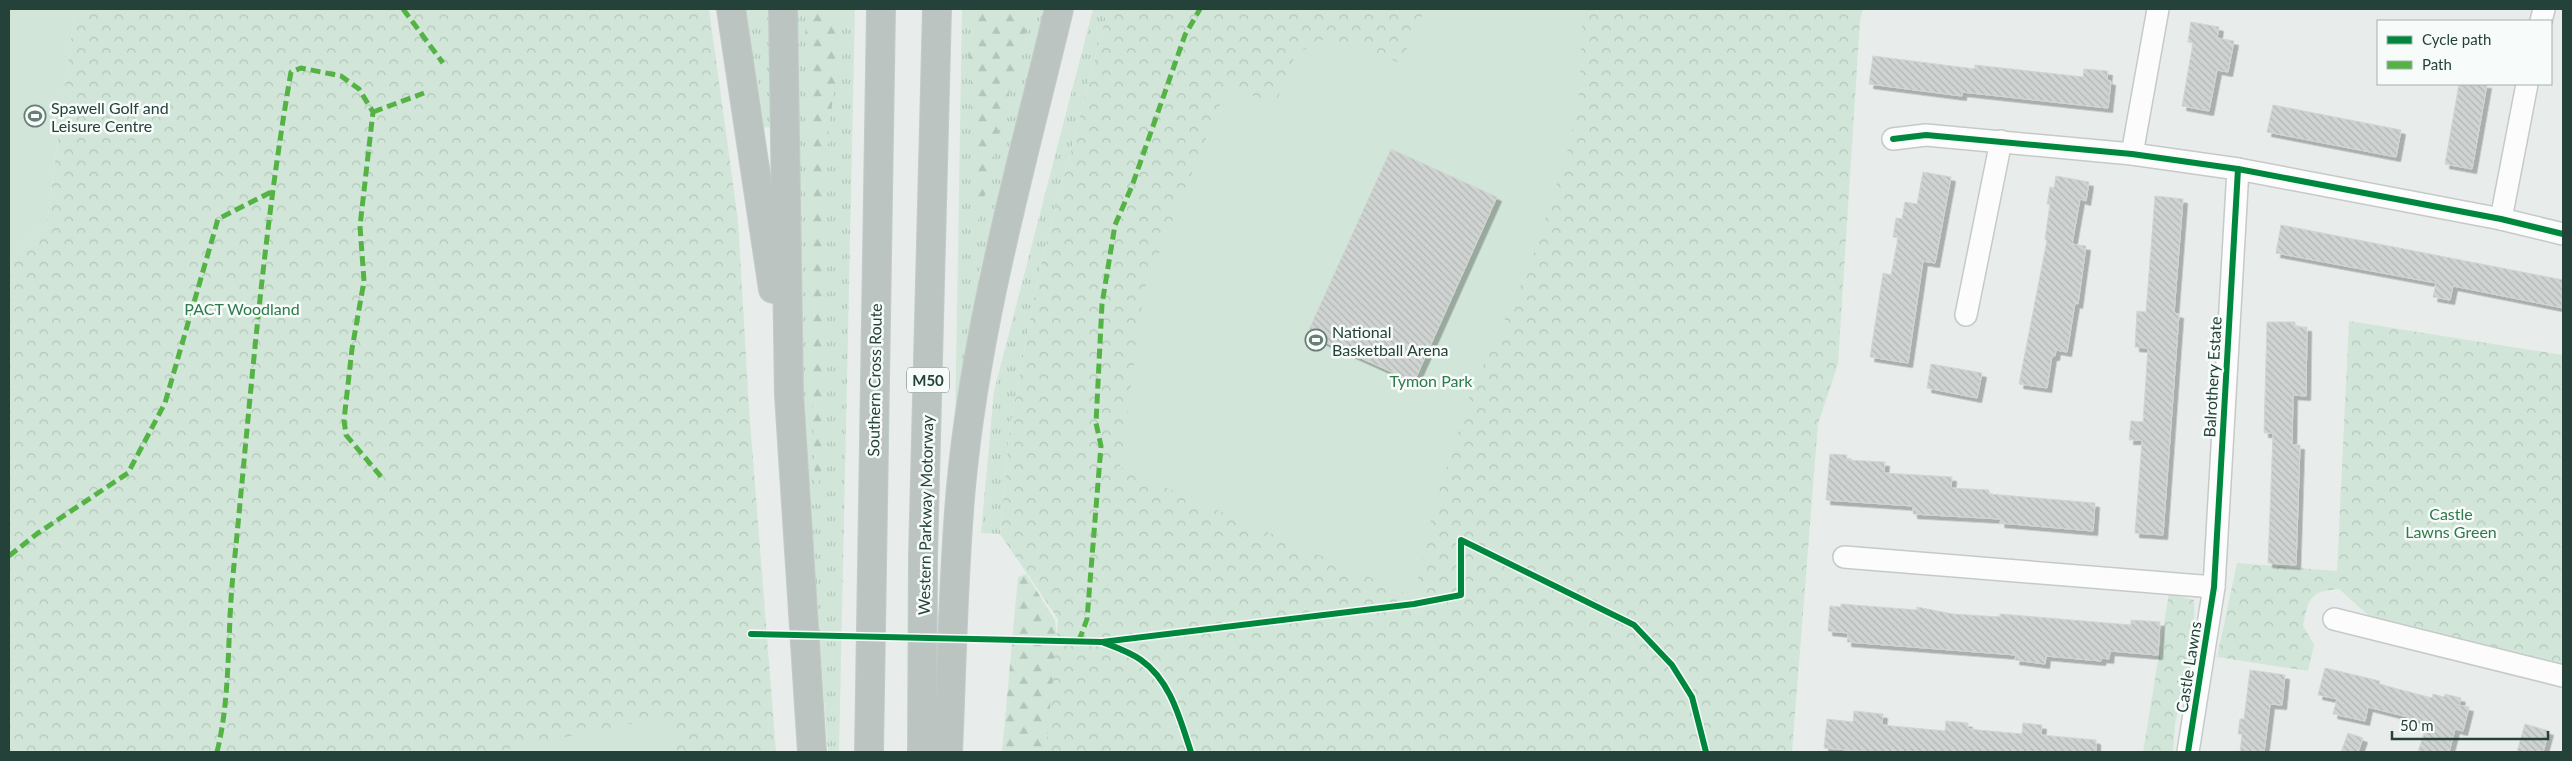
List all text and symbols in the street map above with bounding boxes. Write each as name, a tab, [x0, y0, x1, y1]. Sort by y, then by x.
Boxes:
legend	[2377, 20, 2552, 85]
text: Cycle path	[2422, 30, 2491, 48]
text: Path	[2422, 55, 2452, 73]
place label: Spawell Golf and Leisure Centre	[51, 98, 169, 135]
sports icon: Spawell Golf and Leisure Centre	[23, 104, 47, 128]
park label: PACT Woodland	[184, 299, 300, 318]
street label: Southern Cross Route	[863, 303, 885, 457]
street label: Balrothery Estate	[2199, 316, 2225, 438]
place label: National Basketball Arena	[1332, 322, 1449, 359]
sports icon: National Basketball Arena	[1304, 328, 1328, 352]
road number: M50	[907, 368, 949, 392]
park label: Tymon Park	[1390, 371, 1473, 390]
street label: Western Parkway Motorway	[914, 414, 936, 615]
park label: Castle Lawns Green	[2405, 504, 2497, 541]
street label: Castle Lawns	[2171, 620, 2205, 714]
scale bar	[2392, 708, 2548, 740]
text: 50 m	[2400, 716, 2434, 734]

